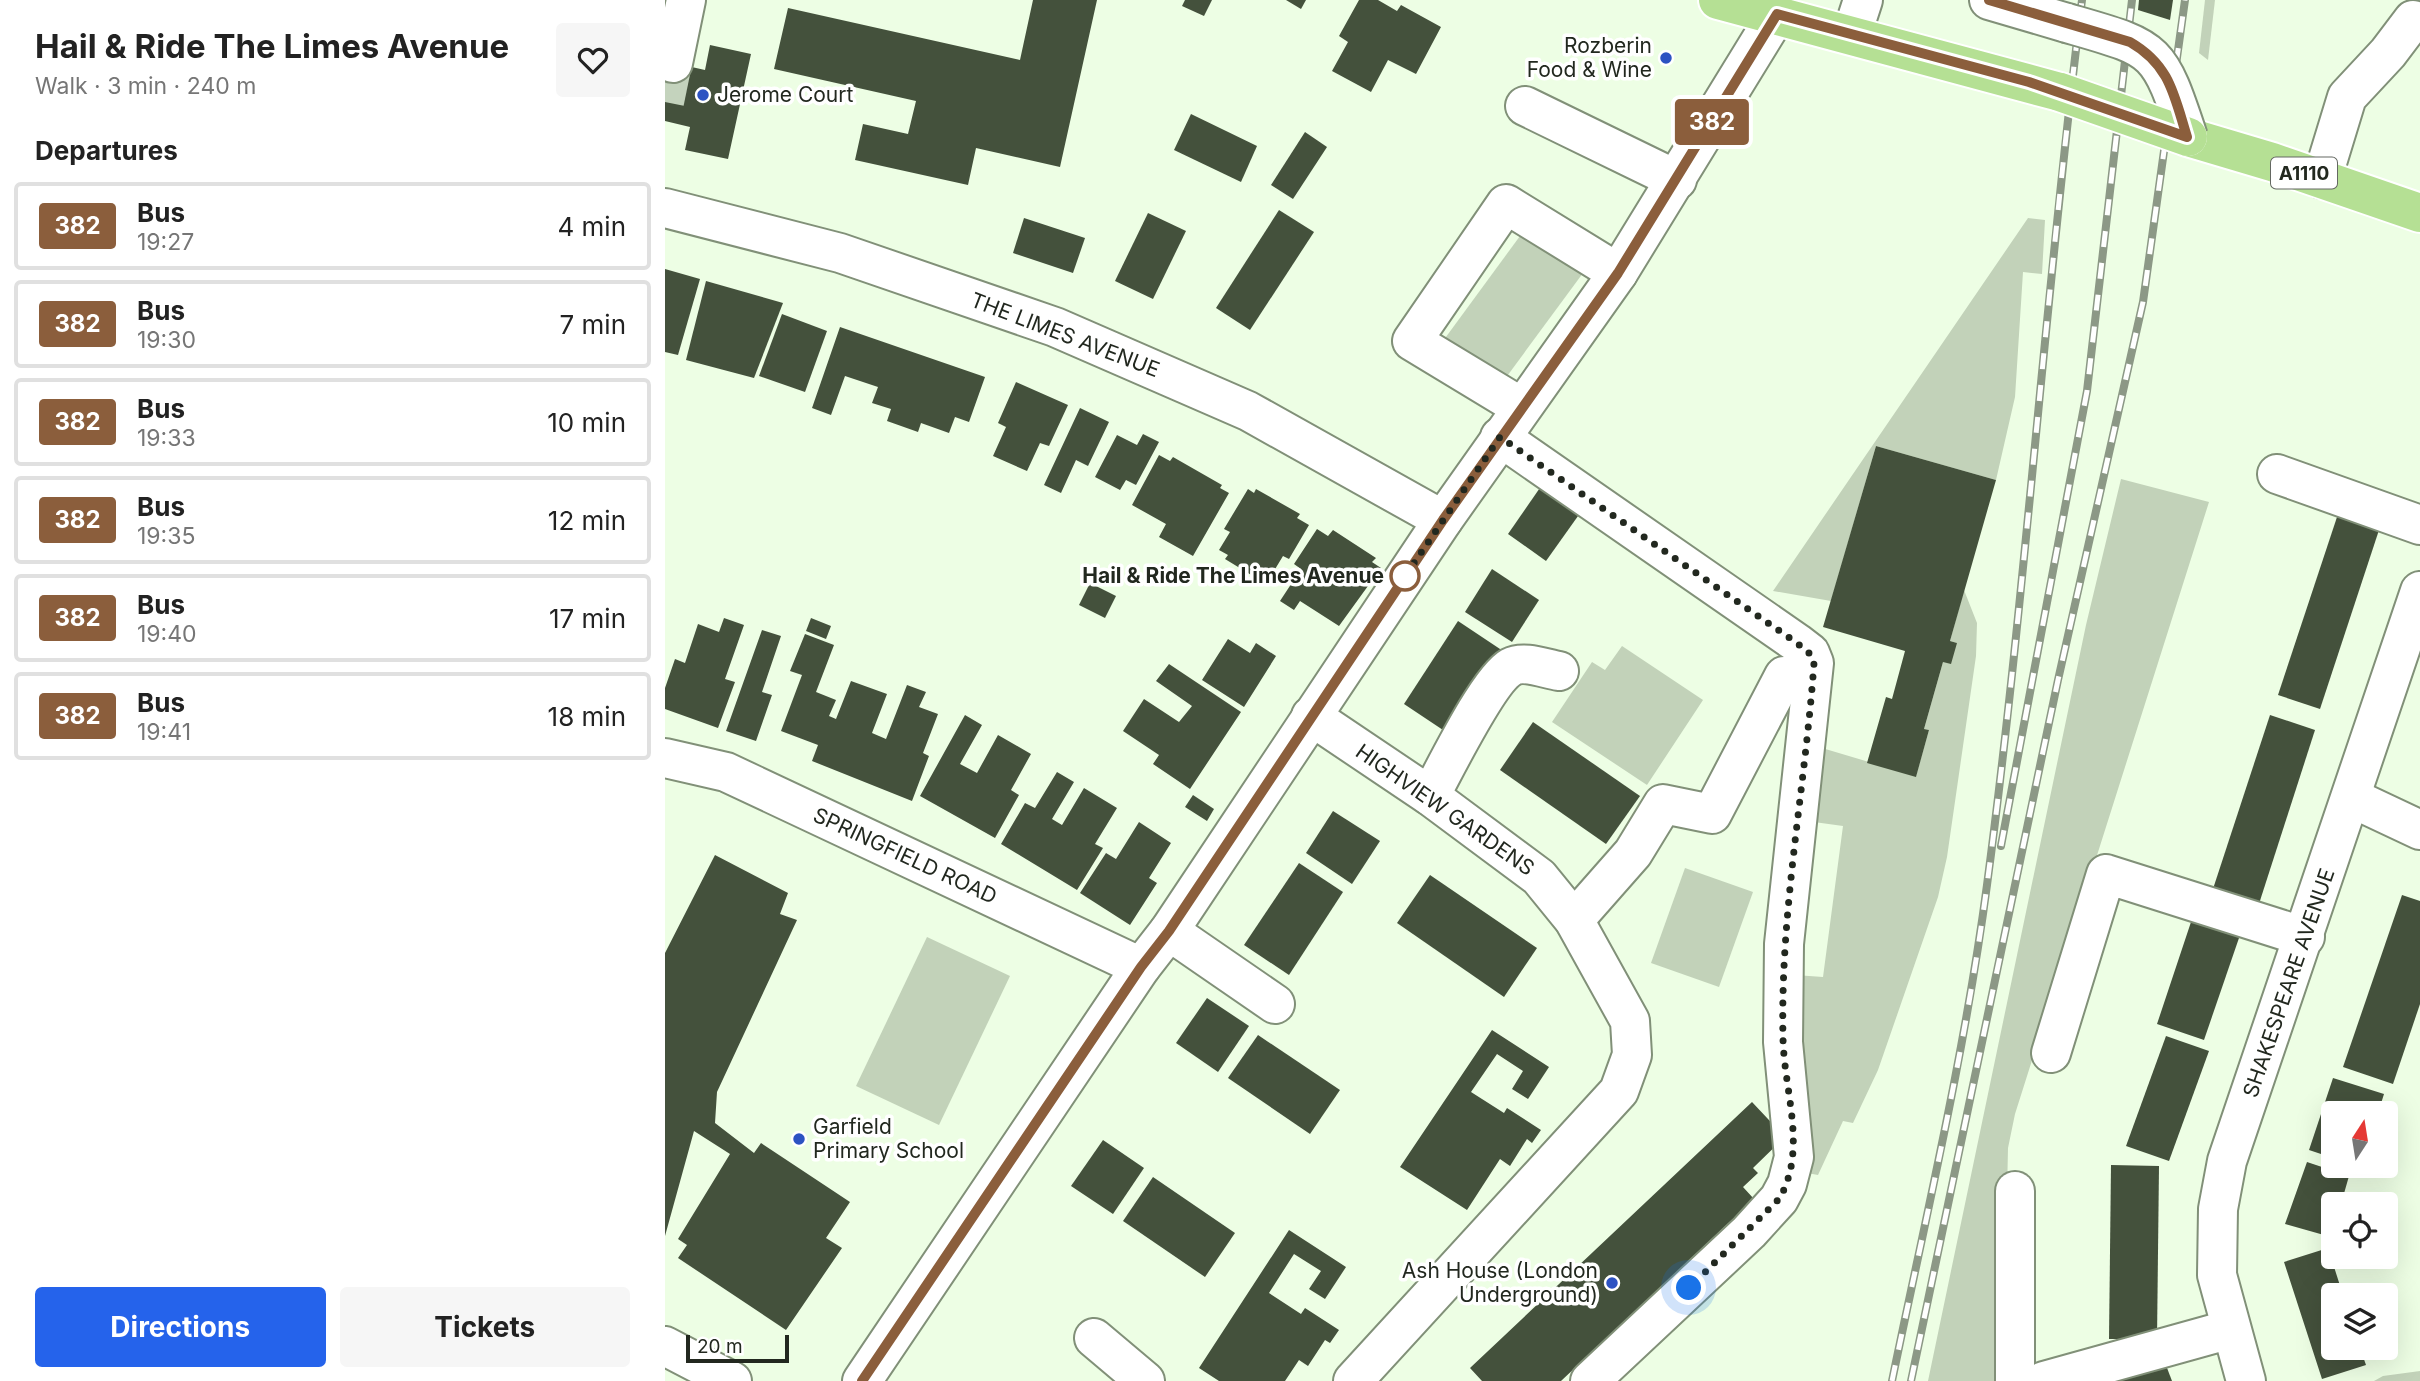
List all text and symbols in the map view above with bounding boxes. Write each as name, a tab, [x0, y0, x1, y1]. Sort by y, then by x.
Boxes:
button: heart	[556, 23, 630, 97]
text: Hail & Ride The Limes Avenue	[35, 26, 509, 66]
place label: Rozberin Food & Wine	[1527, 33, 1652, 82]
marker: Rozberin Food & Wine	[1658, 50, 1674, 66]
text: Walk · 3 min · 240 m	[35, 72, 256, 100]
place label: Jerome Court	[717, 82, 854, 107]
marker: Jerome Court	[695, 87, 711, 103]
line badge: 382	[1672, 99, 1752, 145]
text: 382	[1689, 107, 1735, 136]
text: Departures	[35, 135, 178, 166]
road number: A1110	[2271, 158, 2337, 188]
text: Bus	[137, 197, 185, 228]
text: 382	[54, 211, 101, 240]
text: 4 min	[557, 211, 626, 242]
text: 19:27	[137, 228, 194, 256]
street label: THE LIMES AVENUE	[967, 287, 1163, 382]
text: Bus	[137, 295, 185, 326]
text: 382	[54, 309, 101, 338]
text: 7 min	[560, 309, 626, 340]
text: 19:30	[137, 326, 196, 354]
text: Bus	[137, 393, 185, 424]
text: 382	[54, 407, 101, 436]
text: 10 min	[547, 407, 626, 438]
text: 19:33	[137, 424, 196, 452]
text: Bus	[137, 491, 185, 522]
text: 382	[54, 505, 101, 534]
text: 12 min	[548, 505, 626, 536]
text: 19:35	[137, 522, 195, 550]
marker: Hail & Ride The Limes Avenue	[1390, 561, 1420, 591]
place label: Hail & Ride The Limes Avenue	[1082, 563, 1384, 588]
text: Bus	[137, 589, 185, 620]
text: 382	[54, 603, 101, 632]
text: 17 min	[549, 603, 626, 634]
text: 19:40	[137, 620, 197, 648]
text: Bus	[137, 687, 185, 718]
text: 382	[54, 701, 101, 730]
text: 18 min	[548, 701, 626, 732]
text: 19:41	[137, 718, 191, 746]
street label: HIGHVIEW GARDENS	[1351, 739, 1539, 881]
street label: SPRINGFIELD ROAD	[809, 802, 1001, 909]
street label: SHAKESPEARE AVENUE	[2238, 865, 2340, 1101]
north arrow	[2321, 1101, 2397, 1178]
map controls	[2321, 1101, 2398, 1360]
place label: Garfield Primary School	[813, 1114, 964, 1163]
marker: Garfield Primary School	[791, 1131, 807, 1147]
button: locate	[2321, 1192, 2398, 1269]
place label: Ash House (London Underground)	[1402, 1258, 1598, 1307]
your location	[1671, 1270, 1706, 1305]
marker: Ash House (London Underground)	[1604, 1275, 1620, 1291]
button: layers	[2321, 1283, 2398, 1360]
button: Directions	[35, 1287, 326, 1367]
button: Tickets	[340, 1287, 630, 1367]
scale bar	[686, 1332, 789, 1364]
text: 20 m	[697, 1335, 743, 1358]

